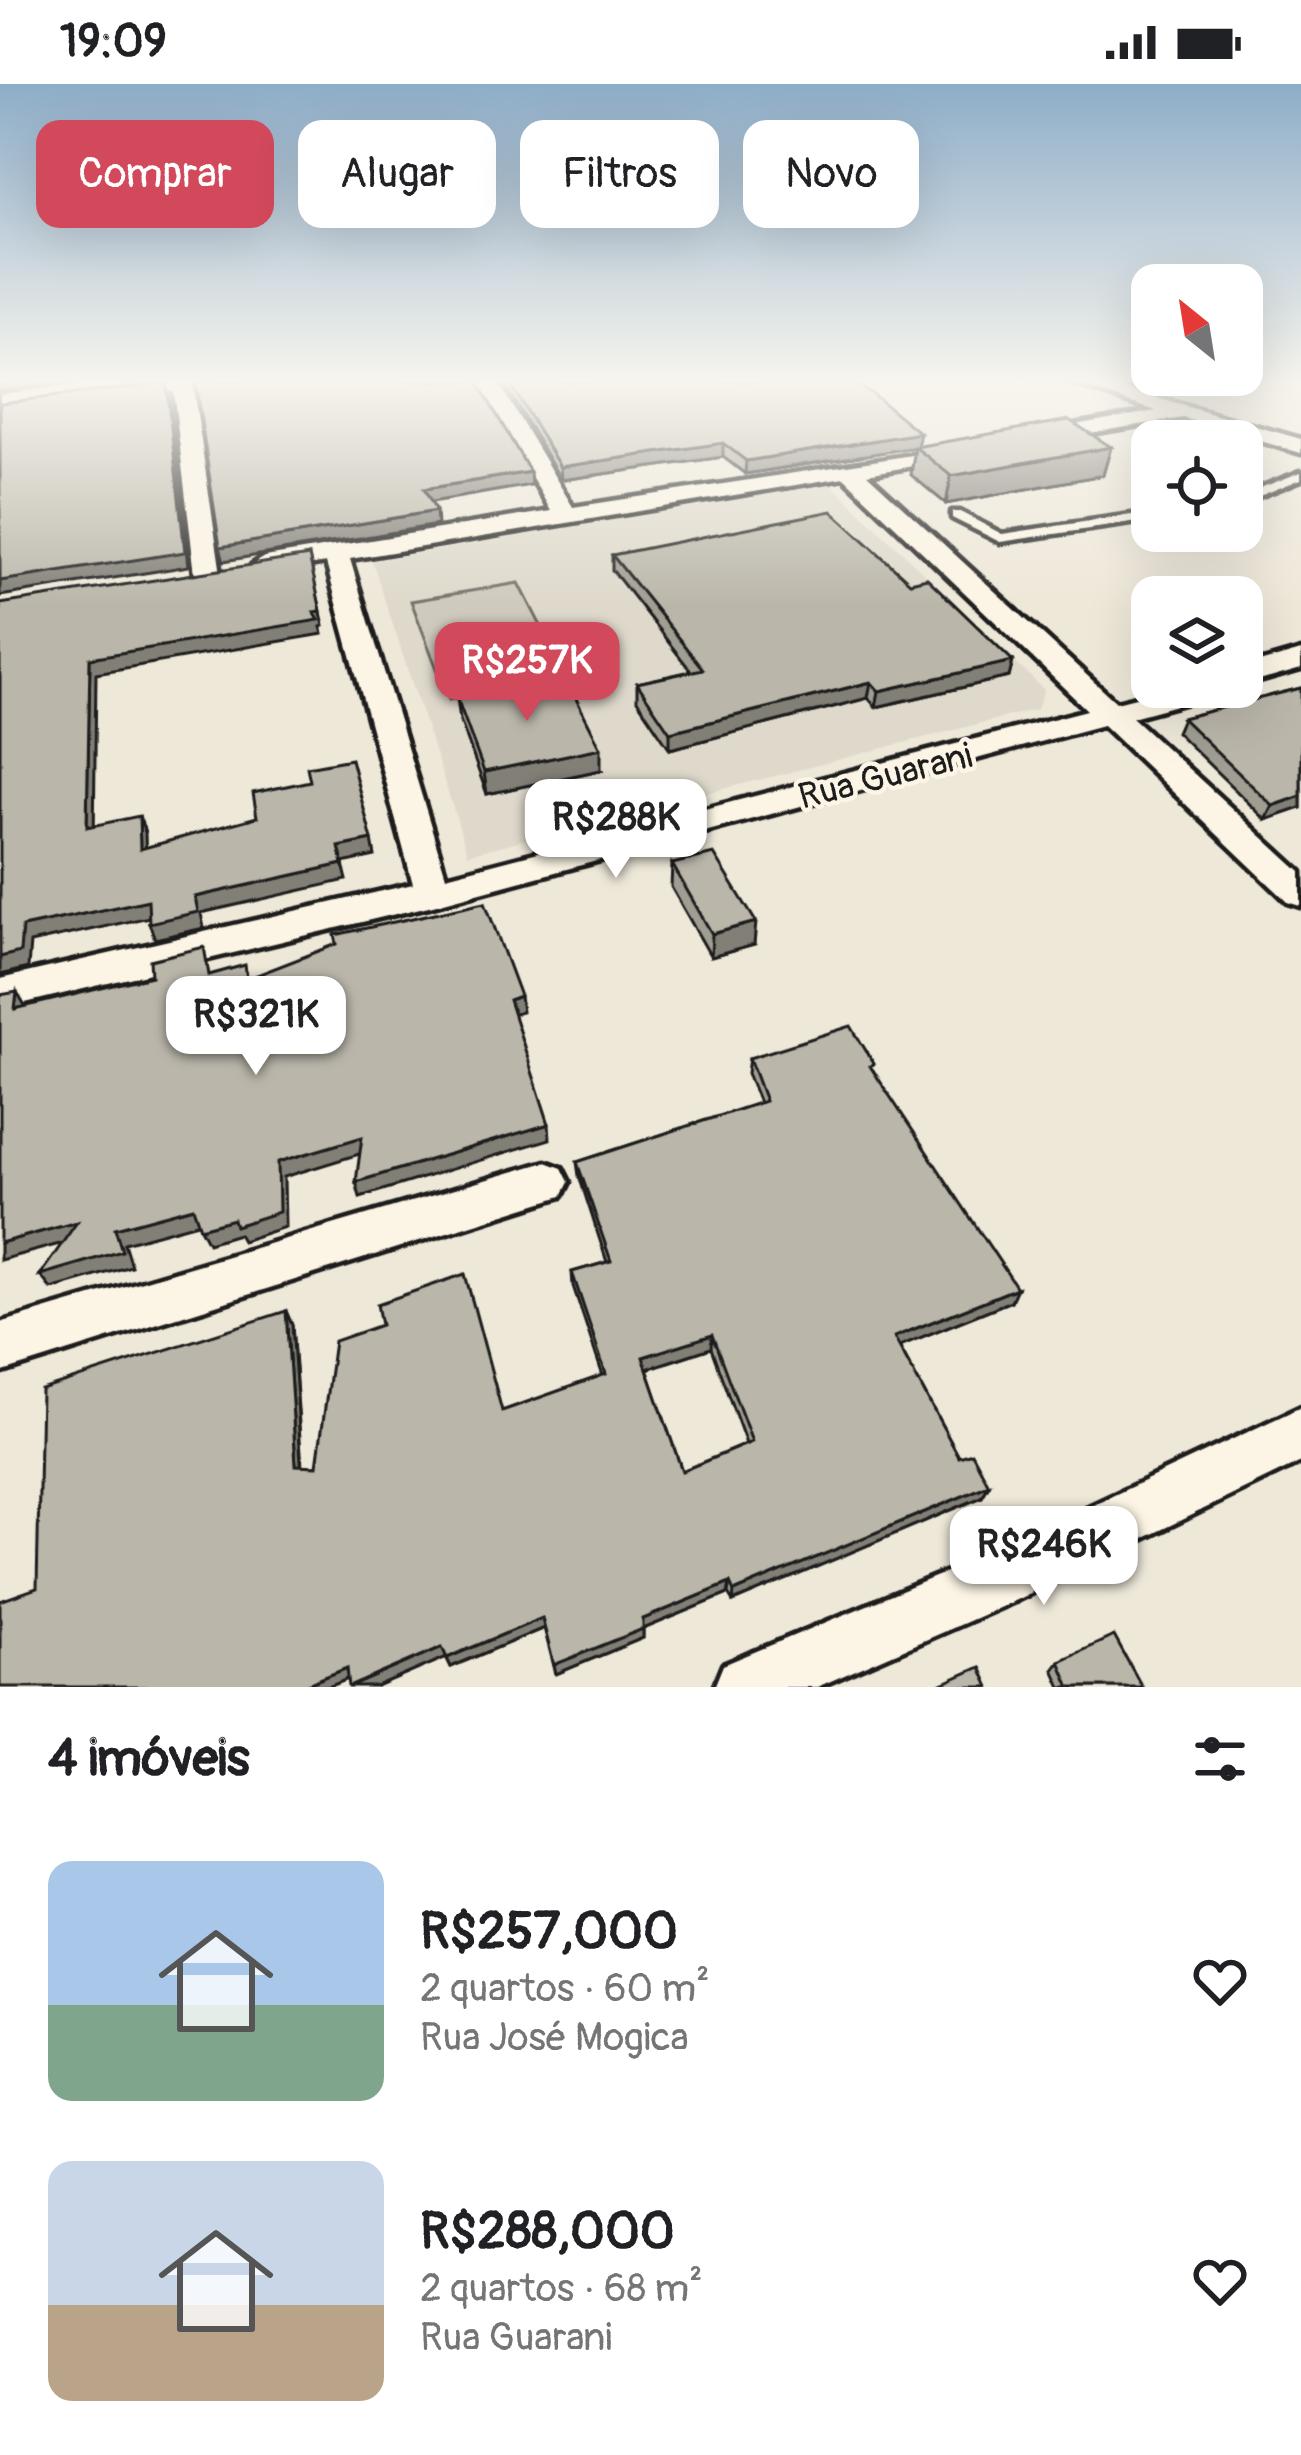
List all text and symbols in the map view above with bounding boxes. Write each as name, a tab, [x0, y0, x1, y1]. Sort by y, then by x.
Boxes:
text: 19:09	[60, 14, 167, 70]
chip: Comprar	[36, 120, 274, 228]
chip: Alugar	[298, 120, 496, 228]
chip: Filtros	[520, 120, 719, 228]
chip: Novo	[743, 120, 919, 228]
north arrow	[1131, 264, 1263, 396]
map controls	[1131, 264, 1263, 708]
button: locate	[1131, 420, 1263, 552]
button: layers	[1131, 576, 1263, 708]
pin: R$257K	[429, 622, 625, 724]
text: R$257K	[462, 636, 592, 685]
street label: Rua Guarani	[794, 733, 977, 820]
pin: R$288K	[518, 779, 714, 881]
text: R$288K	[552, 793, 680, 842]
pin: R$321K	[158, 976, 354, 1078]
text: R$321K	[193, 990, 319, 1039]
pin: R$246K	[946, 1506, 1142, 1608]
text: R$246K	[977, 1520, 1111, 1569]
icon: filters	[1187, 1726, 1253, 1792]
text: 4 imóveis	[48, 1727, 250, 1791]
text: R$257,000	[420, 1900, 678, 1964]
icon: home	[144, 1909, 288, 2053]
icon: heart	[1187, 1948, 1253, 2014]
text: 2 quartos · 60 m²	[420, 1964, 710, 2013]
text: Rua José Mogica	[420, 2013, 689, 2062]
text: R$288,000	[420, 2200, 675, 2264]
icon: home	[144, 2209, 288, 2353]
icon: heart	[1187, 2248, 1253, 2314]
text: 2 quartos · 68 m²	[420, 2264, 703, 2313]
text: Rua Guarani	[420, 2313, 612, 2362]

